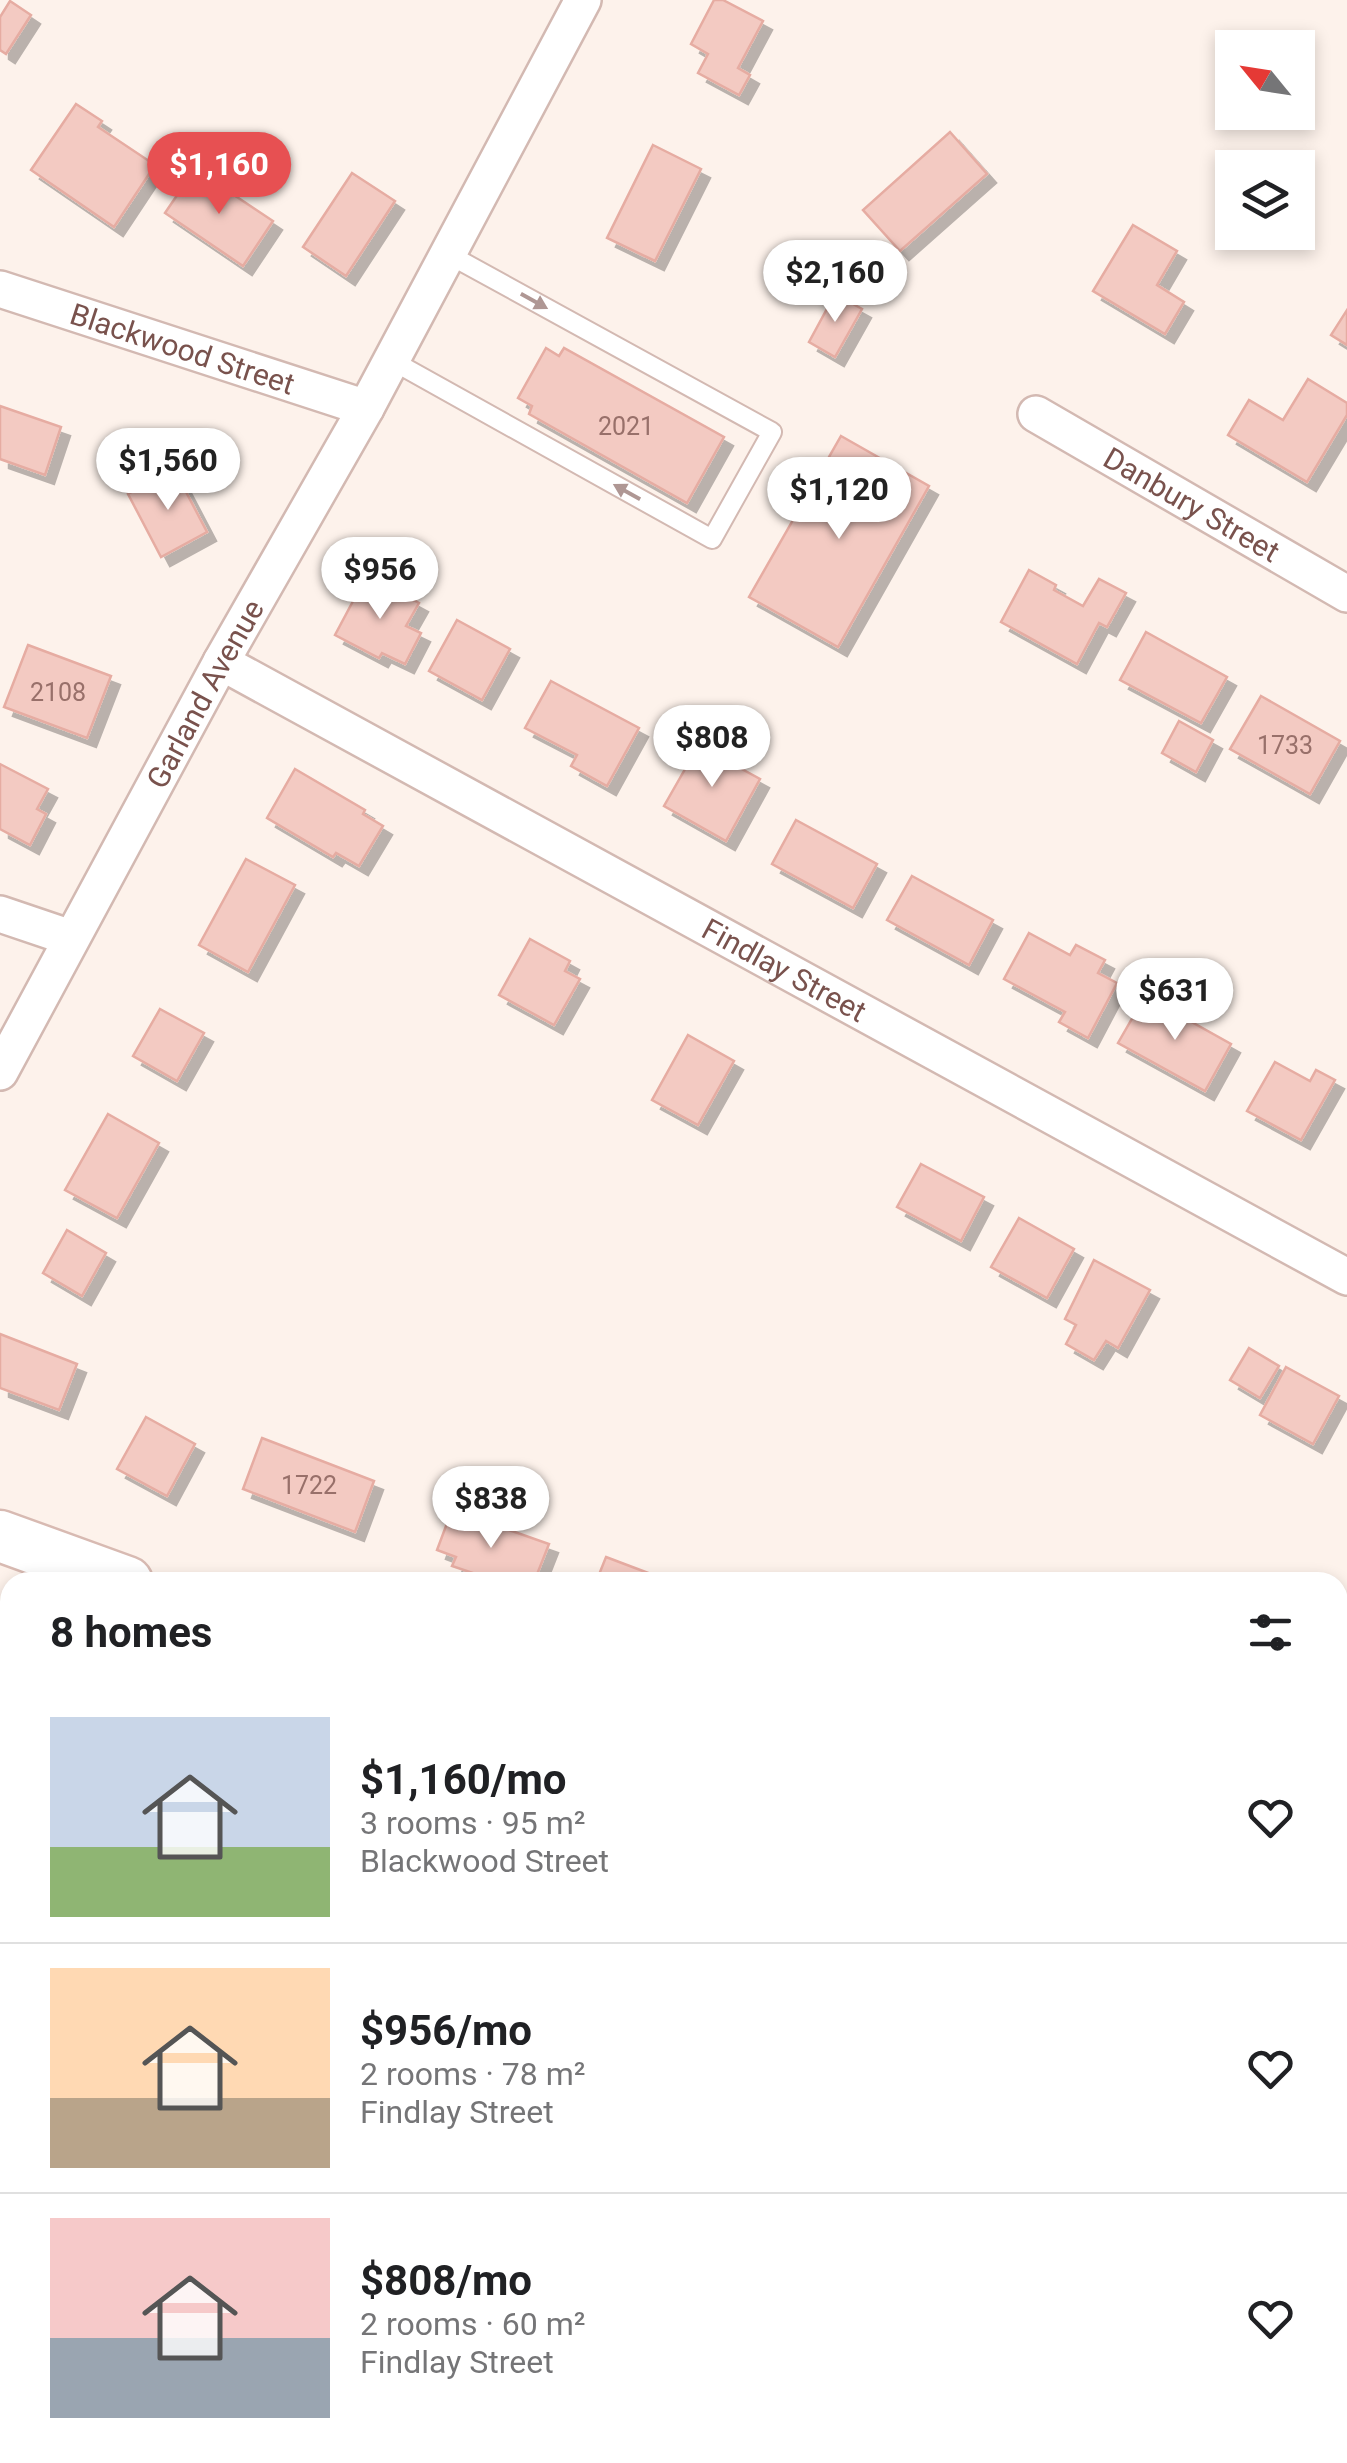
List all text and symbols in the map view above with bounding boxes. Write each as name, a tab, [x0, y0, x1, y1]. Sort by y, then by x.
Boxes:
north arrow	[1215, 30, 1315, 130]
map controls	[1215, 30, 1315, 250]
pin: $1,160	[138, 132, 300, 217]
text: $1,160	[169, 145, 269, 183]
button: layers	[1215, 150, 1315, 250]
pin: $2,160	[754, 240, 916, 325]
text: $2,160	[785, 253, 885, 291]
one-way arrow	[519, 292, 548, 309]
street label: Blackwood Street	[66, 296, 299, 401]
house number: 2021	[598, 412, 654, 441]
pin: $1,560	[87, 428, 249, 513]
street label: Danbury Street	[1098, 440, 1286, 569]
text: $1,560	[118, 441, 218, 479]
pin: $1,120	[758, 457, 920, 542]
text: $1,120	[789, 470, 889, 508]
one-way arrow	[612, 483, 641, 500]
pin: $956	[321, 537, 439, 622]
text: $956	[343, 550, 417, 588]
street label: Garland Avenue	[139, 593, 270, 794]
house number: 2108	[30, 678, 86, 707]
pin: $808	[653, 705, 771, 790]
text: $808	[675, 718, 749, 756]
house number: 1733	[1257, 731, 1313, 760]
street label: Findlay Street	[696, 911, 873, 1029]
pin: $631	[1116, 958, 1234, 1043]
text: $631	[1138, 971, 1212, 1009]
pin: $838	[432, 1466, 550, 1551]
house number: 1722	[281, 1471, 337, 1500]
text: $838	[454, 1479, 528, 1517]
icon: filters	[1243, 1605, 1298, 1660]
text: 8 homes	[50, 1608, 212, 1657]
text: $1,160/mo	[360, 1755, 567, 1804]
icon: home	[130, 1757, 250, 1877]
icon: heart	[1243, 1790, 1298, 1845]
text: 3 rooms · 95 m²	[360, 1804, 585, 1842]
text: Blackwood Street	[360, 1842, 609, 1880]
text: $956/mo	[360, 2006, 532, 2055]
icon: home	[130, 2008, 250, 2128]
icon: heart	[1243, 2041, 1298, 2096]
text: 2 rooms · 78 m²	[360, 2055, 585, 2093]
text: Findlay Street	[360, 2093, 554, 2131]
text: $808/mo	[360, 2256, 532, 2305]
icon: home	[130, 2258, 250, 2378]
icon: heart	[1243, 2291, 1298, 2346]
text: 2 rooms · 60 m²	[360, 2305, 585, 2343]
text: Findlay Street	[360, 2343, 554, 2381]

